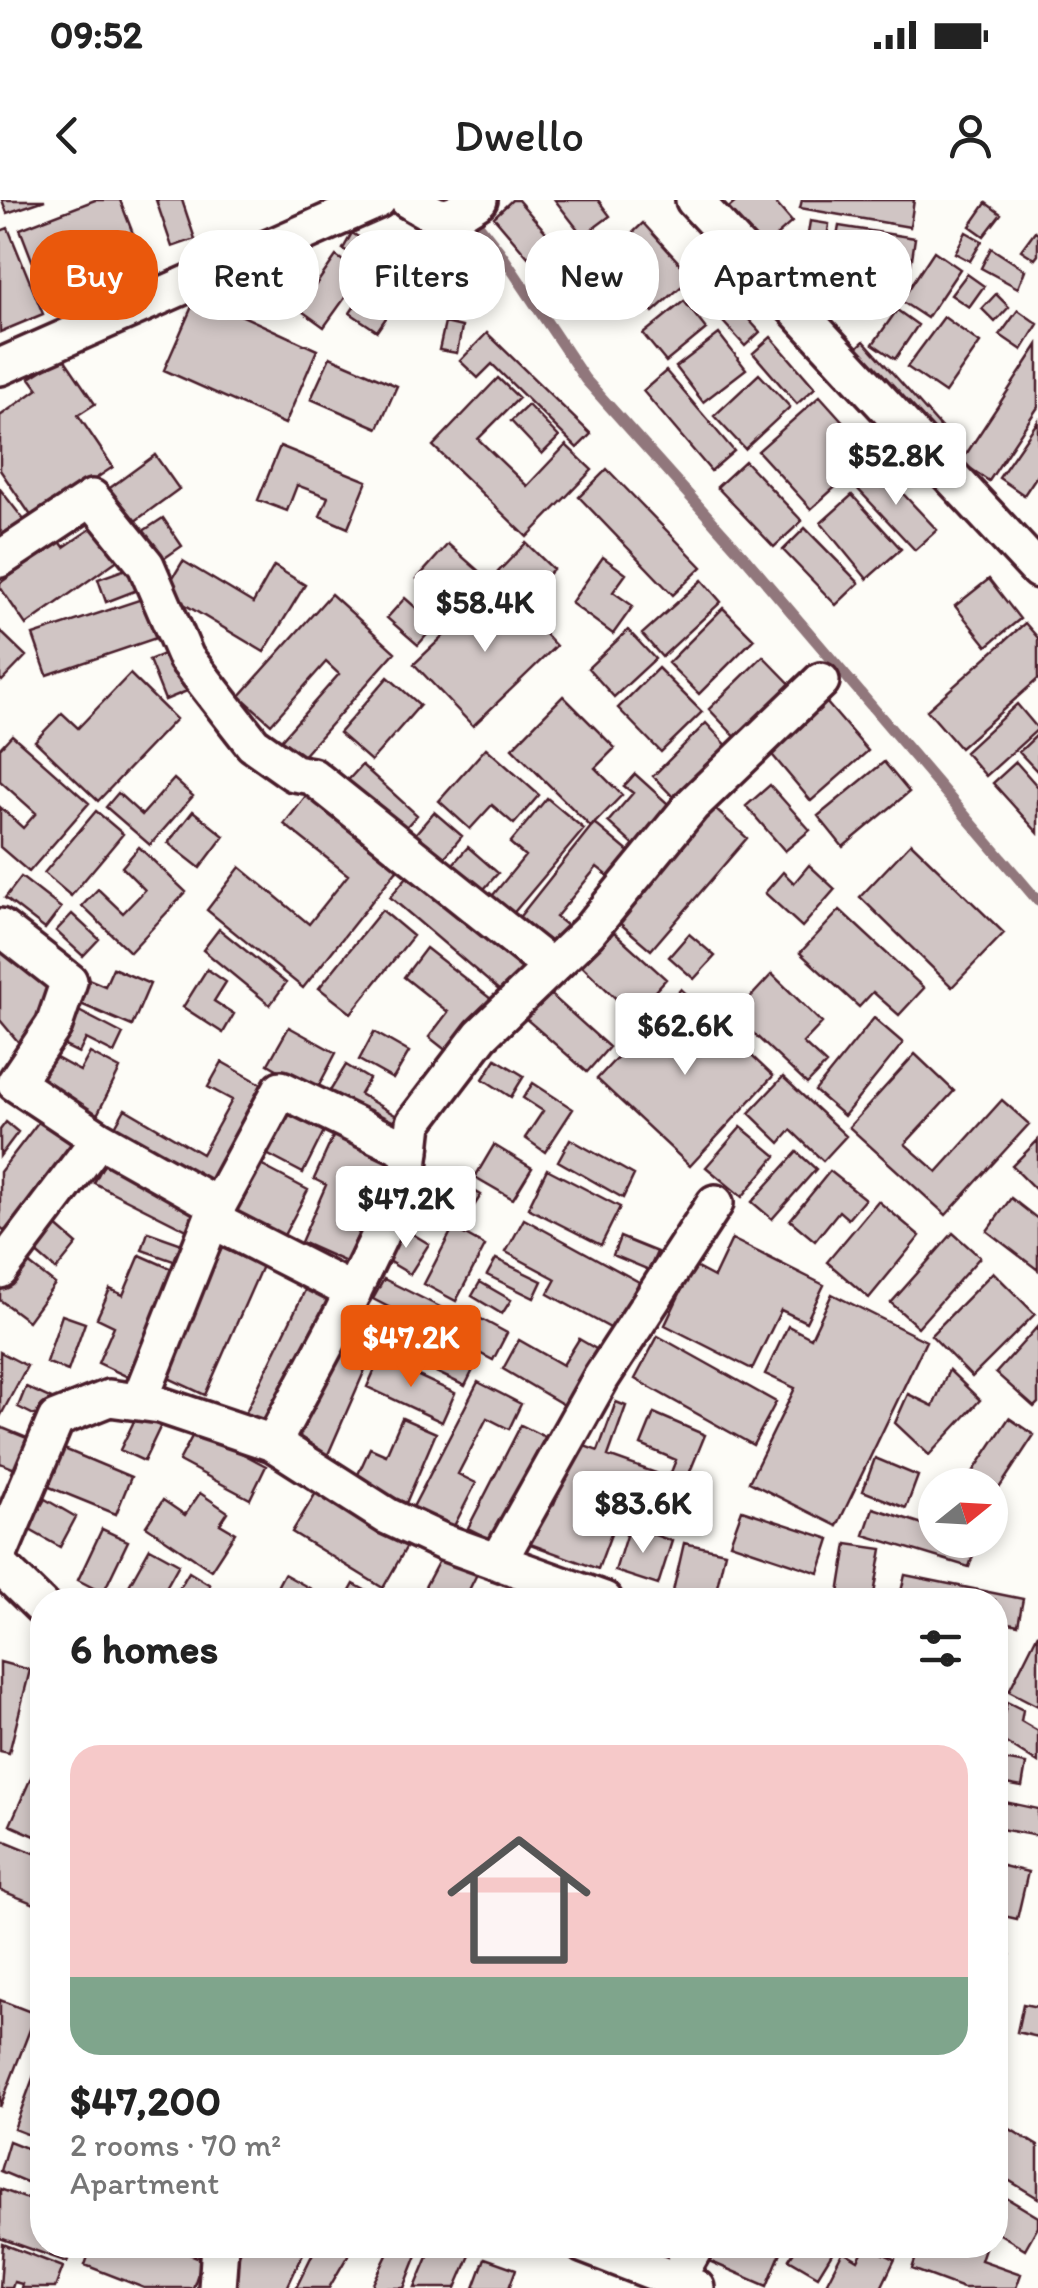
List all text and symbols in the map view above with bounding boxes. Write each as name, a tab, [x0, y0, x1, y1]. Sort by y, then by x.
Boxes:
text: 09:52	[50, 12, 143, 58]
icon: back	[40, 108, 95, 163]
text: Dwello	[454, 108, 584, 162]
icon: person	[943, 108, 998, 163]
chip: Buy	[30, 230, 158, 320]
chip: Rent	[178, 230, 319, 320]
chip: Filters	[339, 230, 505, 320]
chip: New	[525, 230, 659, 320]
chip: Apartment	[679, 230, 912, 320]
pin: $52.8K	[815, 423, 977, 508]
text: $52.8K	[848, 436, 944, 474]
pin: $58.4K	[404, 570, 566, 655]
text: $58.4K	[436, 583, 534, 621]
pin: $62.6K	[604, 993, 766, 1078]
text: $62.6K	[637, 1006, 733, 1044]
pin: $47.2K	[325, 1166, 487, 1251]
text: $47.2K	[358, 1179, 454, 1217]
pin: $47.2K	[330, 1305, 492, 1390]
text: $47.2K	[363, 1318, 459, 1356]
north arrow	[918, 1468, 1008, 1558]
map controls	[918, 1468, 1008, 1558]
pin: $83.6K	[562, 1471, 724, 1556]
text: $83.6K	[595, 1484, 691, 1522]
icon: filters	[913, 1621, 968, 1676]
text: 6 homes	[70, 1623, 218, 1674]
icon: home	[429, 1810, 609, 1990]
text: $47,200	[70, 2075, 221, 2126]
text: 2 rooms · 70 m²	[70, 2126, 281, 2164]
text: Apartment	[70, 2164, 219, 2202]

